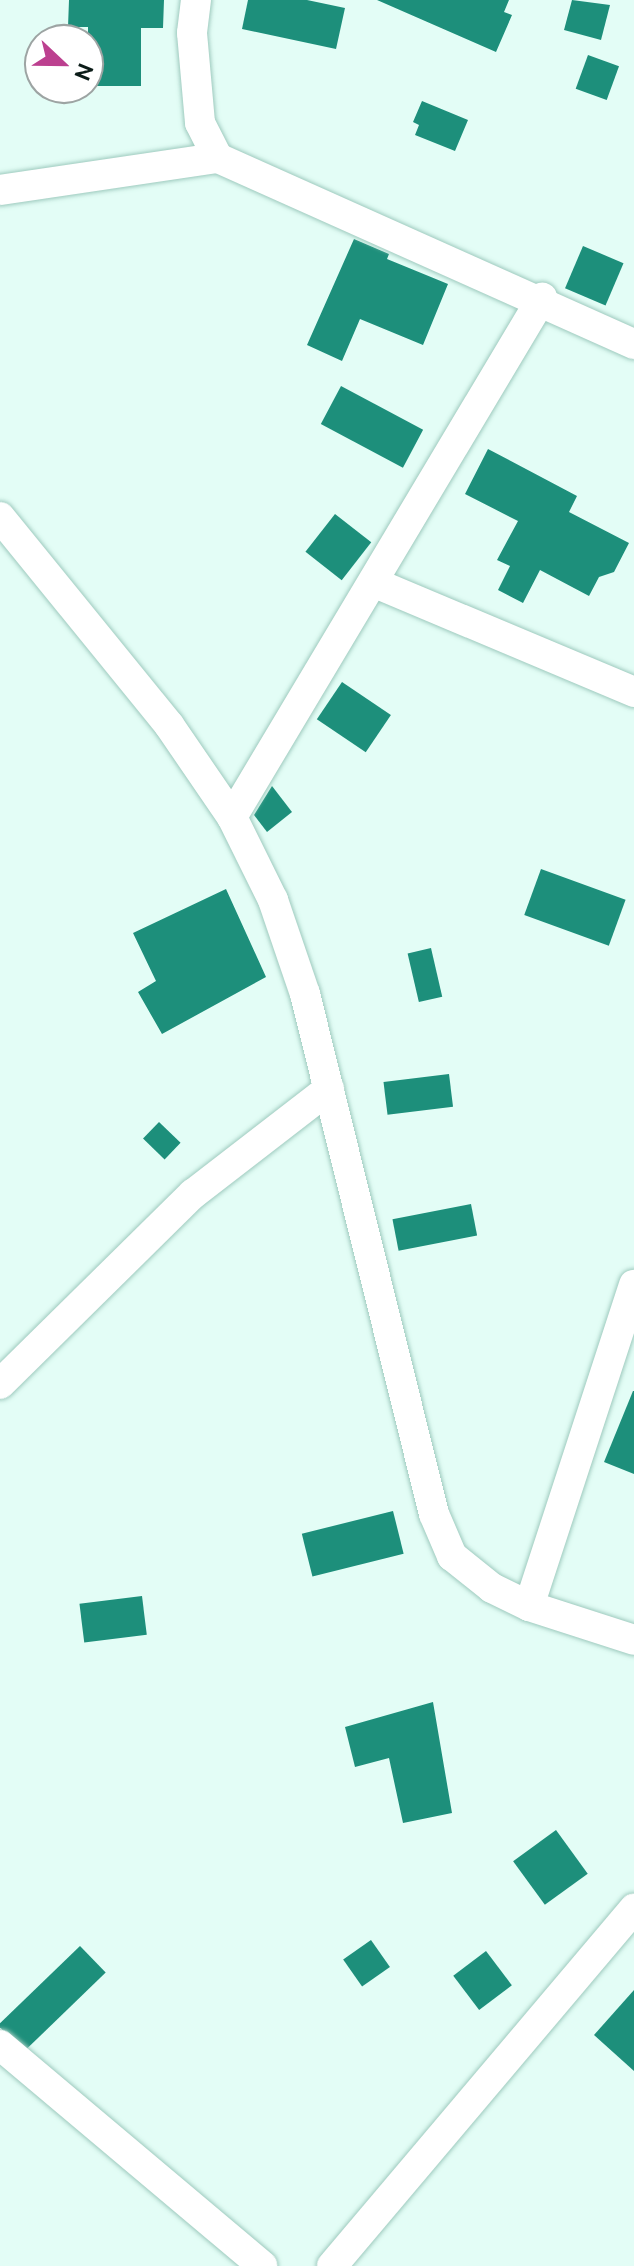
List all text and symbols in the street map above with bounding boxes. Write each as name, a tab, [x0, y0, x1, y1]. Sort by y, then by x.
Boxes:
north arrow	[24, 24, 104, 104]
text: N	[70, 60, 100, 85]

